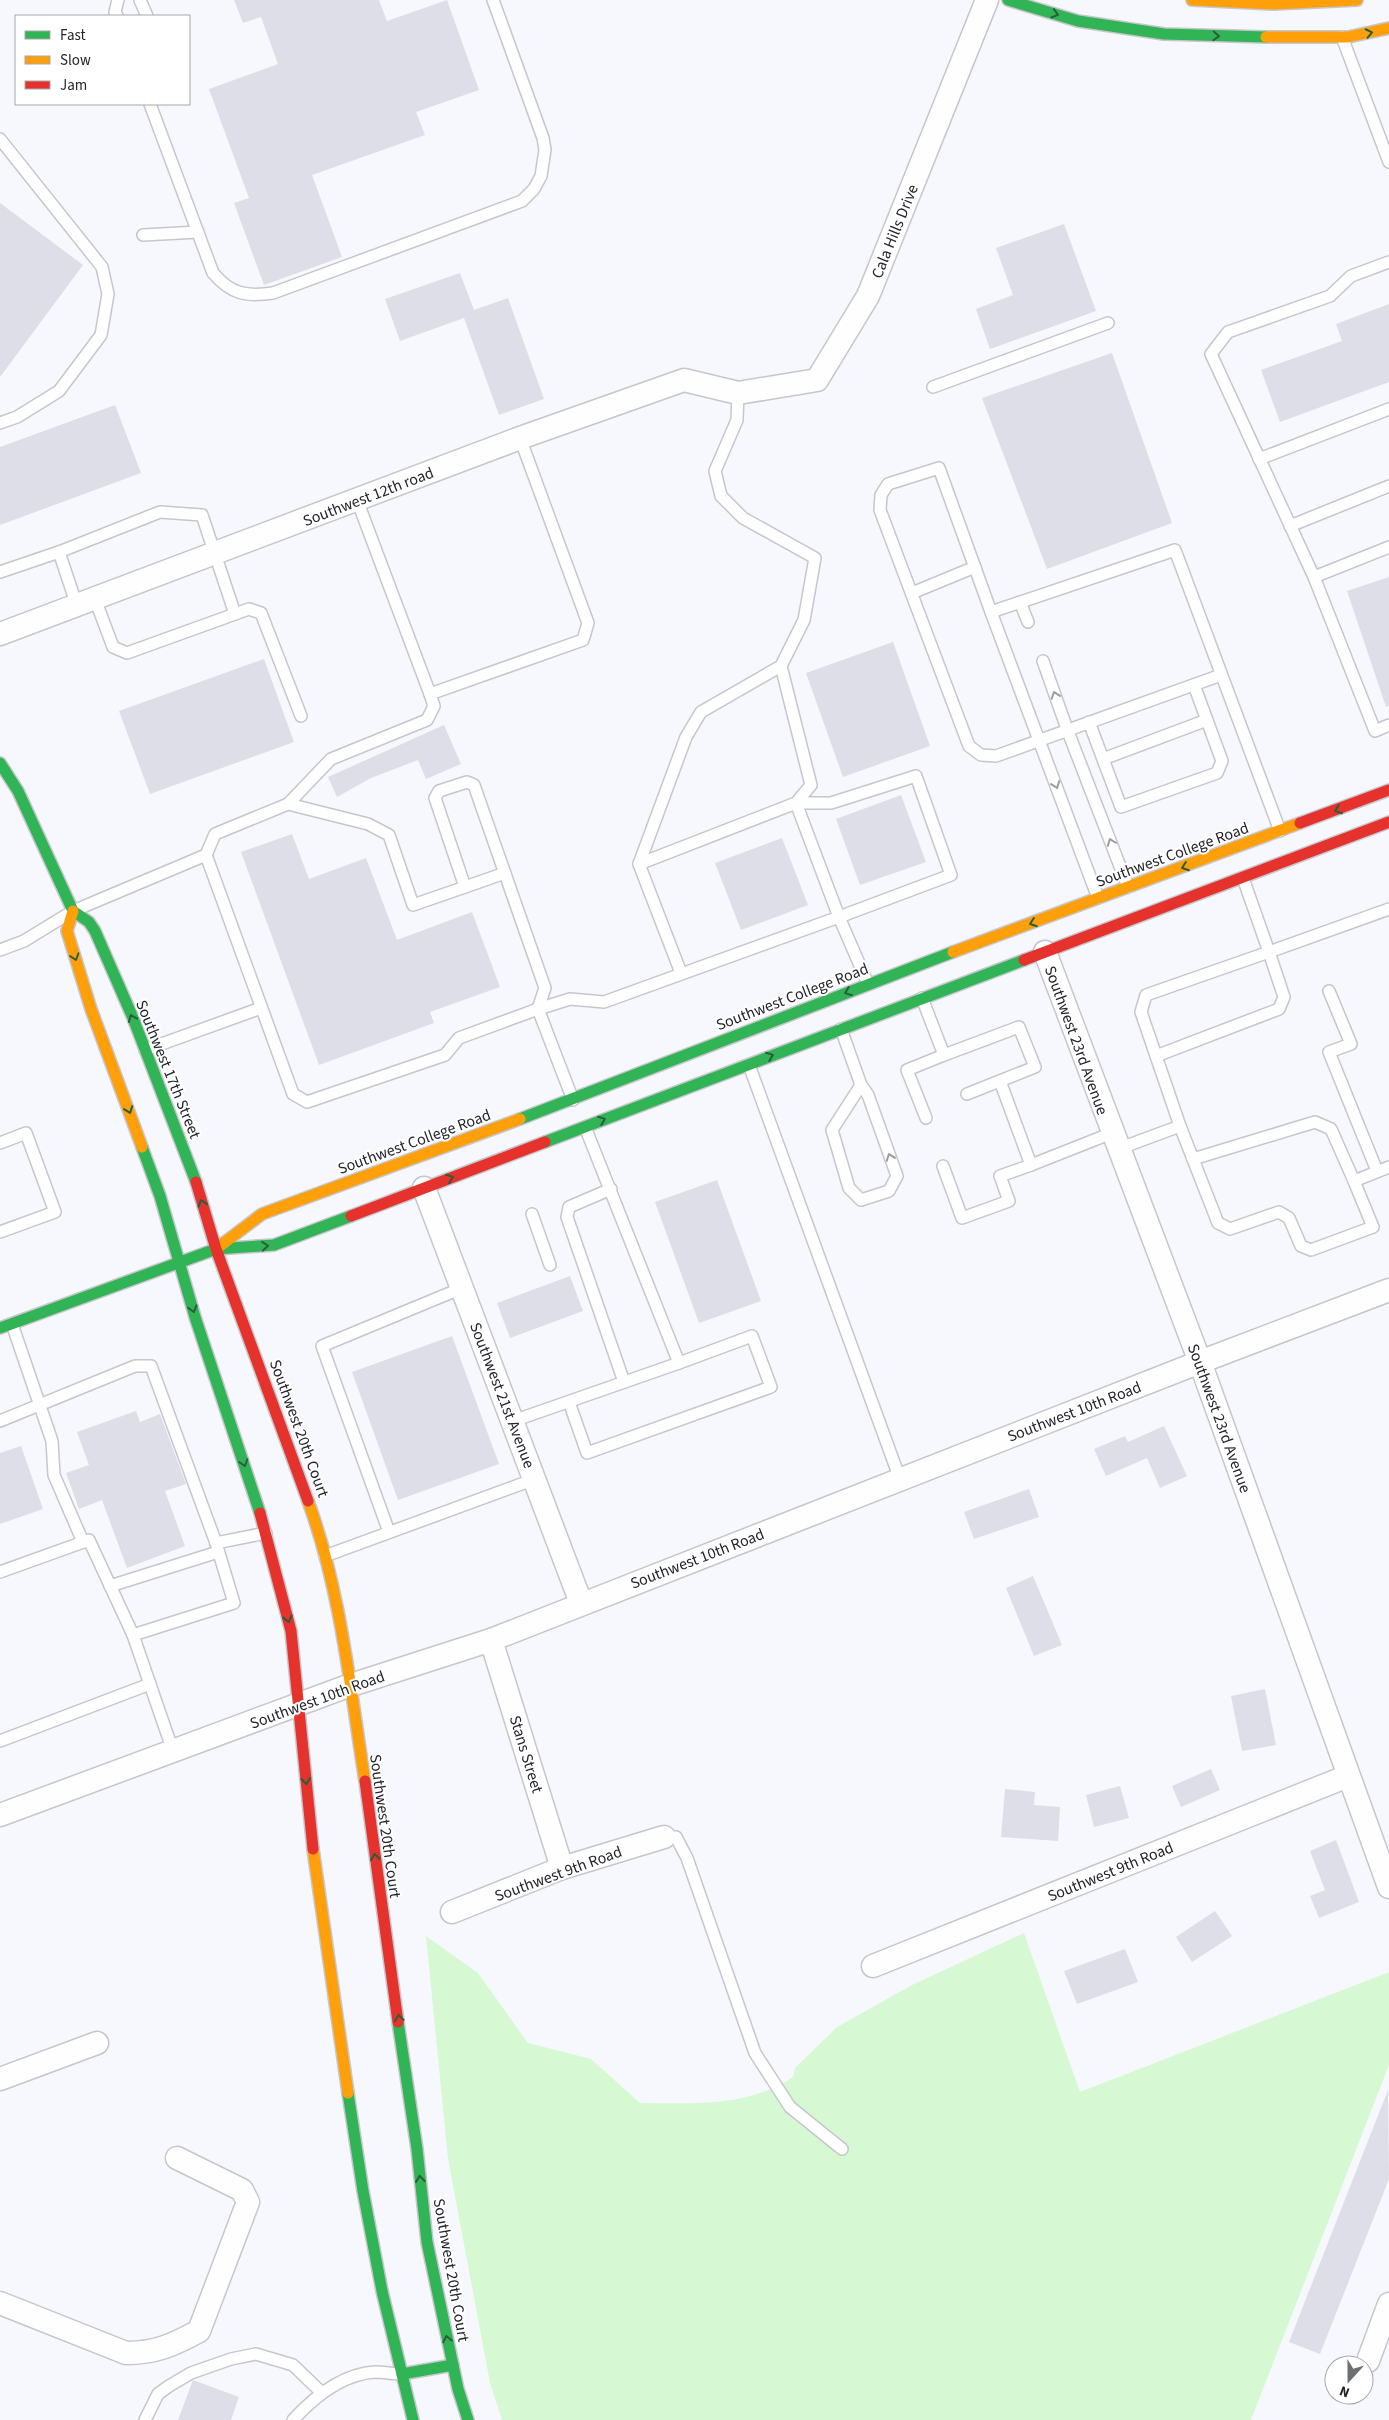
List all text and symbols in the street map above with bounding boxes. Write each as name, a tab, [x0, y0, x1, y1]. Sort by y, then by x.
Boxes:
one-way arrow	[1050, 9, 1059, 19]
legend	[15, 15, 190, 105]
text: Fast	[60, 25, 86, 46]
one-way arrow	[1364, 28, 1373, 38]
one-way arrow	[1212, 31, 1220, 41]
text: Slow	[60, 50, 91, 71]
text: Jam	[60, 75, 87, 96]
street label: Cala Hills Drive	[866, 181, 924, 282]
street label: Southwest 12th road	[300, 462, 437, 532]
one-way arrow	[1051, 691, 1061, 700]
one-way arrow	[1050, 780, 1060, 789]
one-way arrow	[1334, 804, 1343, 814]
street label: Southwest College Road	[1093, 817, 1252, 893]
one-way arrow	[1107, 838, 1117, 847]
one-way arrow	[1182, 861, 1190, 871]
one-way arrow	[1029, 917, 1038, 927]
one-way arrow	[69, 952, 79, 961]
street label: Southwest College Road	[713, 958, 872, 1036]
street label: Southwest 23rd Avenue	[1039, 963, 1113, 1118]
one-way arrow	[844, 986, 853, 996]
street label: Southwest 17th Street	[130, 997, 206, 1143]
one-way arrow	[128, 1014, 138, 1023]
one-way arrow	[765, 1052, 774, 1062]
street label: Southwest College Road	[335, 1104, 494, 1180]
one-way arrow	[123, 1105, 133, 1114]
one-way arrow	[597, 1116, 606, 1126]
one-way arrow	[886, 1153, 896, 1161]
one-way arrow	[445, 1174, 454, 1184]
one-way arrow	[198, 1199, 208, 1207]
one-way arrow	[261, 1240, 269, 1251]
one-way arrow	[187, 1304, 197, 1312]
street label: Southwest 21st Avenue	[464, 1319, 540, 1472]
street label: Southwest 23rd Avenue	[1182, 1341, 1256, 1496]
street label: Southwest 20th Court	[264, 1356, 334, 1501]
street label: Southwest 10th Road	[1004, 1376, 1145, 1448]
one-way arrow	[238, 1458, 248, 1467]
street label: Southwest 10th Road	[627, 1523, 768, 1595]
one-way arrow	[282, 1615, 293, 1624]
street label: Southwest 10th Road	[247, 1665, 388, 1735]
street label: Stans Street	[504, 1713, 548, 1796]
street label: Southwest 20th Court	[364, 1753, 406, 1900]
one-way arrow	[300, 1777, 311, 1785]
street label: Southwest 9th Road	[1044, 1837, 1177, 1907]
street label: Southwest 9th Road	[492, 1841, 625, 1907]
one-way arrow	[370, 1853, 381, 1861]
one-way arrow	[394, 2014, 405, 2022]
one-way arrow	[415, 2175, 426, 2183]
street label: Southwest 20th Court	[428, 2197, 475, 2344]
one-way arrow	[442, 2335, 453, 2344]
north arrow	[1324, 2355, 1374, 2405]
text: N	[1337, 2380, 1353, 2402]

